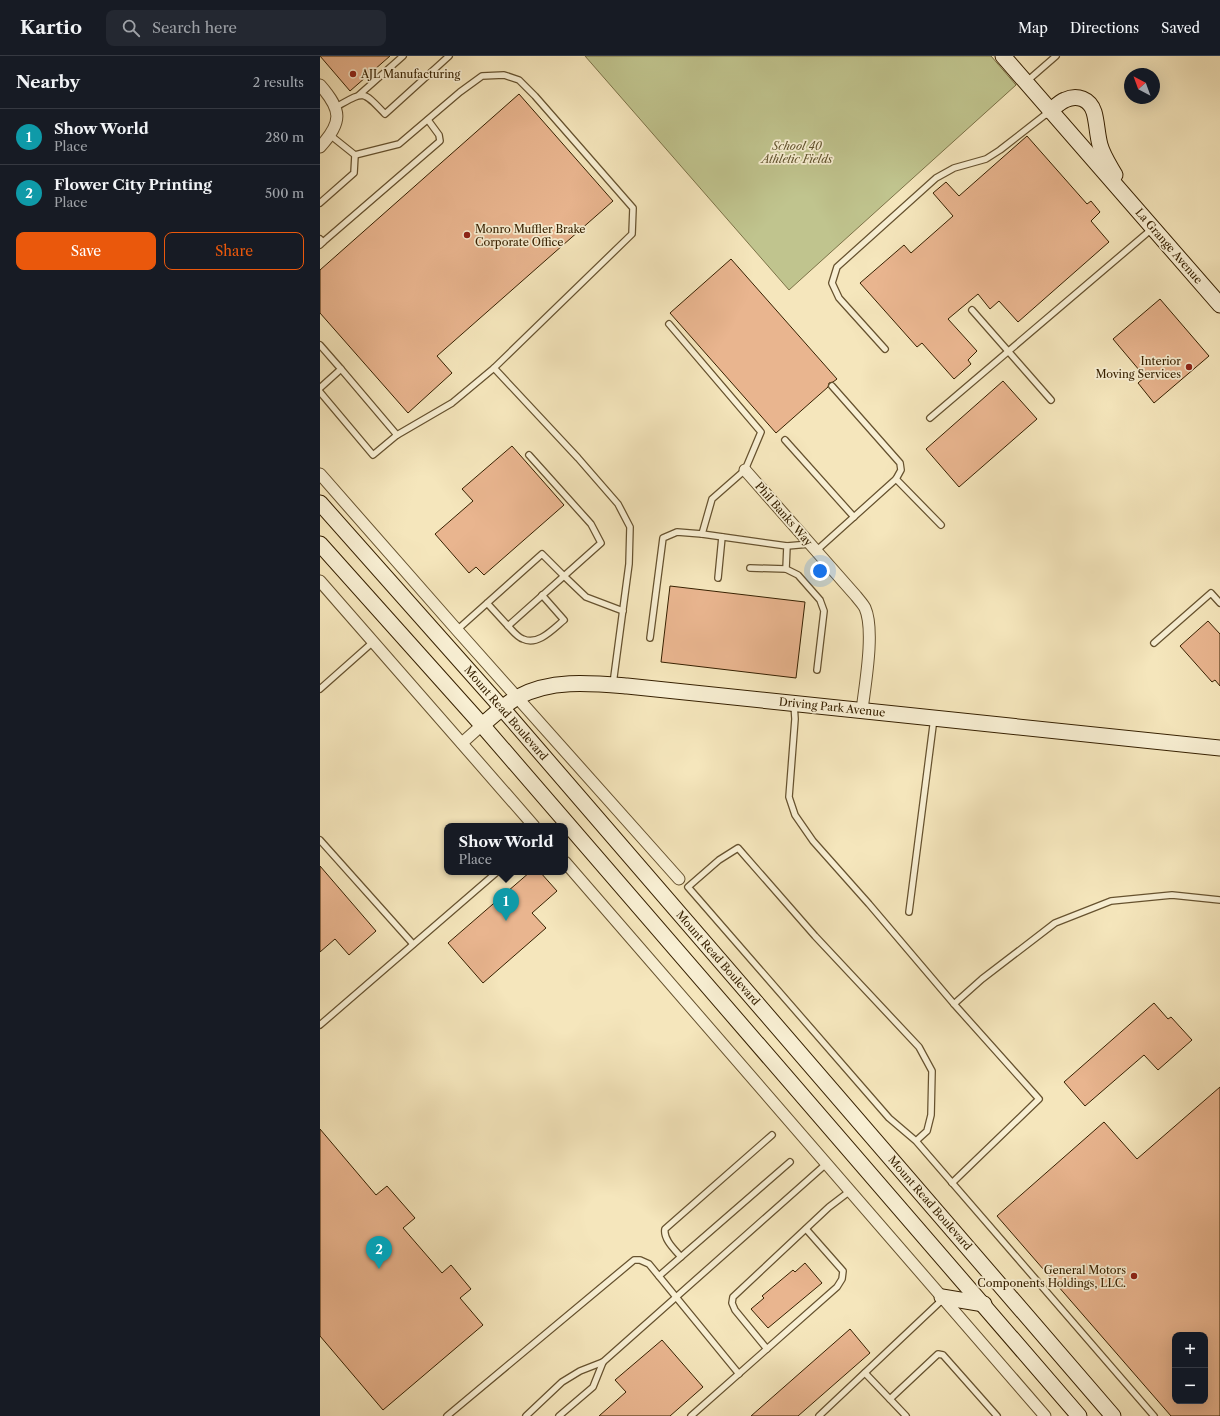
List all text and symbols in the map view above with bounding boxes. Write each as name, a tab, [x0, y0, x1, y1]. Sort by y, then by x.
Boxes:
search box	[106, 10, 386, 46]
text: Kartio	[20, 16, 82, 39]
icon: search	[120, 17, 142, 39]
text: Search here	[152, 18, 237, 37]
text: Map	[1018, 19, 1048, 37]
text: Directions	[1070, 19, 1139, 37]
text: Saved	[1161, 19, 1200, 37]
place label: AJL Manufacturing	[360, 67, 460, 81]
north arrow	[1124, 68, 1160, 104]
marker: AJL Manufacturing	[348, 69, 358, 79]
text: Nearby	[16, 72, 80, 92]
text: 2 results	[253, 74, 304, 90]
text: Show World	[54, 119, 149, 138]
text: 1	[26, 129, 32, 145]
text: 280 m	[265, 129, 304, 145]
text: Place	[54, 138, 87, 154]
park label: School 40 Athletic Fields	[759, 139, 833, 166]
text: Flower City Printing	[54, 175, 212, 194]
text: 2	[25, 185, 33, 201]
text: 500 m	[265, 185, 304, 201]
text: Place	[54, 194, 87, 210]
street label: La Grange Avenue	[1132, 205, 1206, 287]
place label: Monro Muffler Brake Corporate Office	[475, 222, 586, 249]
marker: Monro Muffler Brake Corporate Office	[462, 230, 472, 240]
button: Save	[16, 232, 156, 270]
button: Share	[164, 232, 304, 270]
place label: Interior Moving Services	[1095, 354, 1181, 381]
marker: Interior Moving Services	[1184, 362, 1194, 372]
street label: Phil Banks Way	[752, 479, 816, 550]
your location	[810, 561, 830, 581]
street label: Mount Read Boulevard	[461, 663, 551, 763]
street label: Driving Park Avenue	[778, 694, 886, 720]
popup	[444, 823, 568, 875]
text: Show World	[459, 832, 553, 851]
text: Place	[459, 851, 492, 867]
pin: 1	[493, 888, 519, 921]
street label: Mount Read Boulevard	[673, 908, 763, 1008]
street label: Mount Read Boulevard	[885, 1153, 975, 1253]
pin: 2	[366, 1236, 392, 1269]
place label: General Motors Components Holdings, LLC.	[977, 1263, 1126, 1290]
marker: General Motors Components Holdings, LLC.	[1129, 1271, 1139, 1281]
map controls	[1172, 1332, 1208, 1404]
button: +	[1172, 1332, 1208, 1368]
button: −	[1172, 1368, 1208, 1404]

